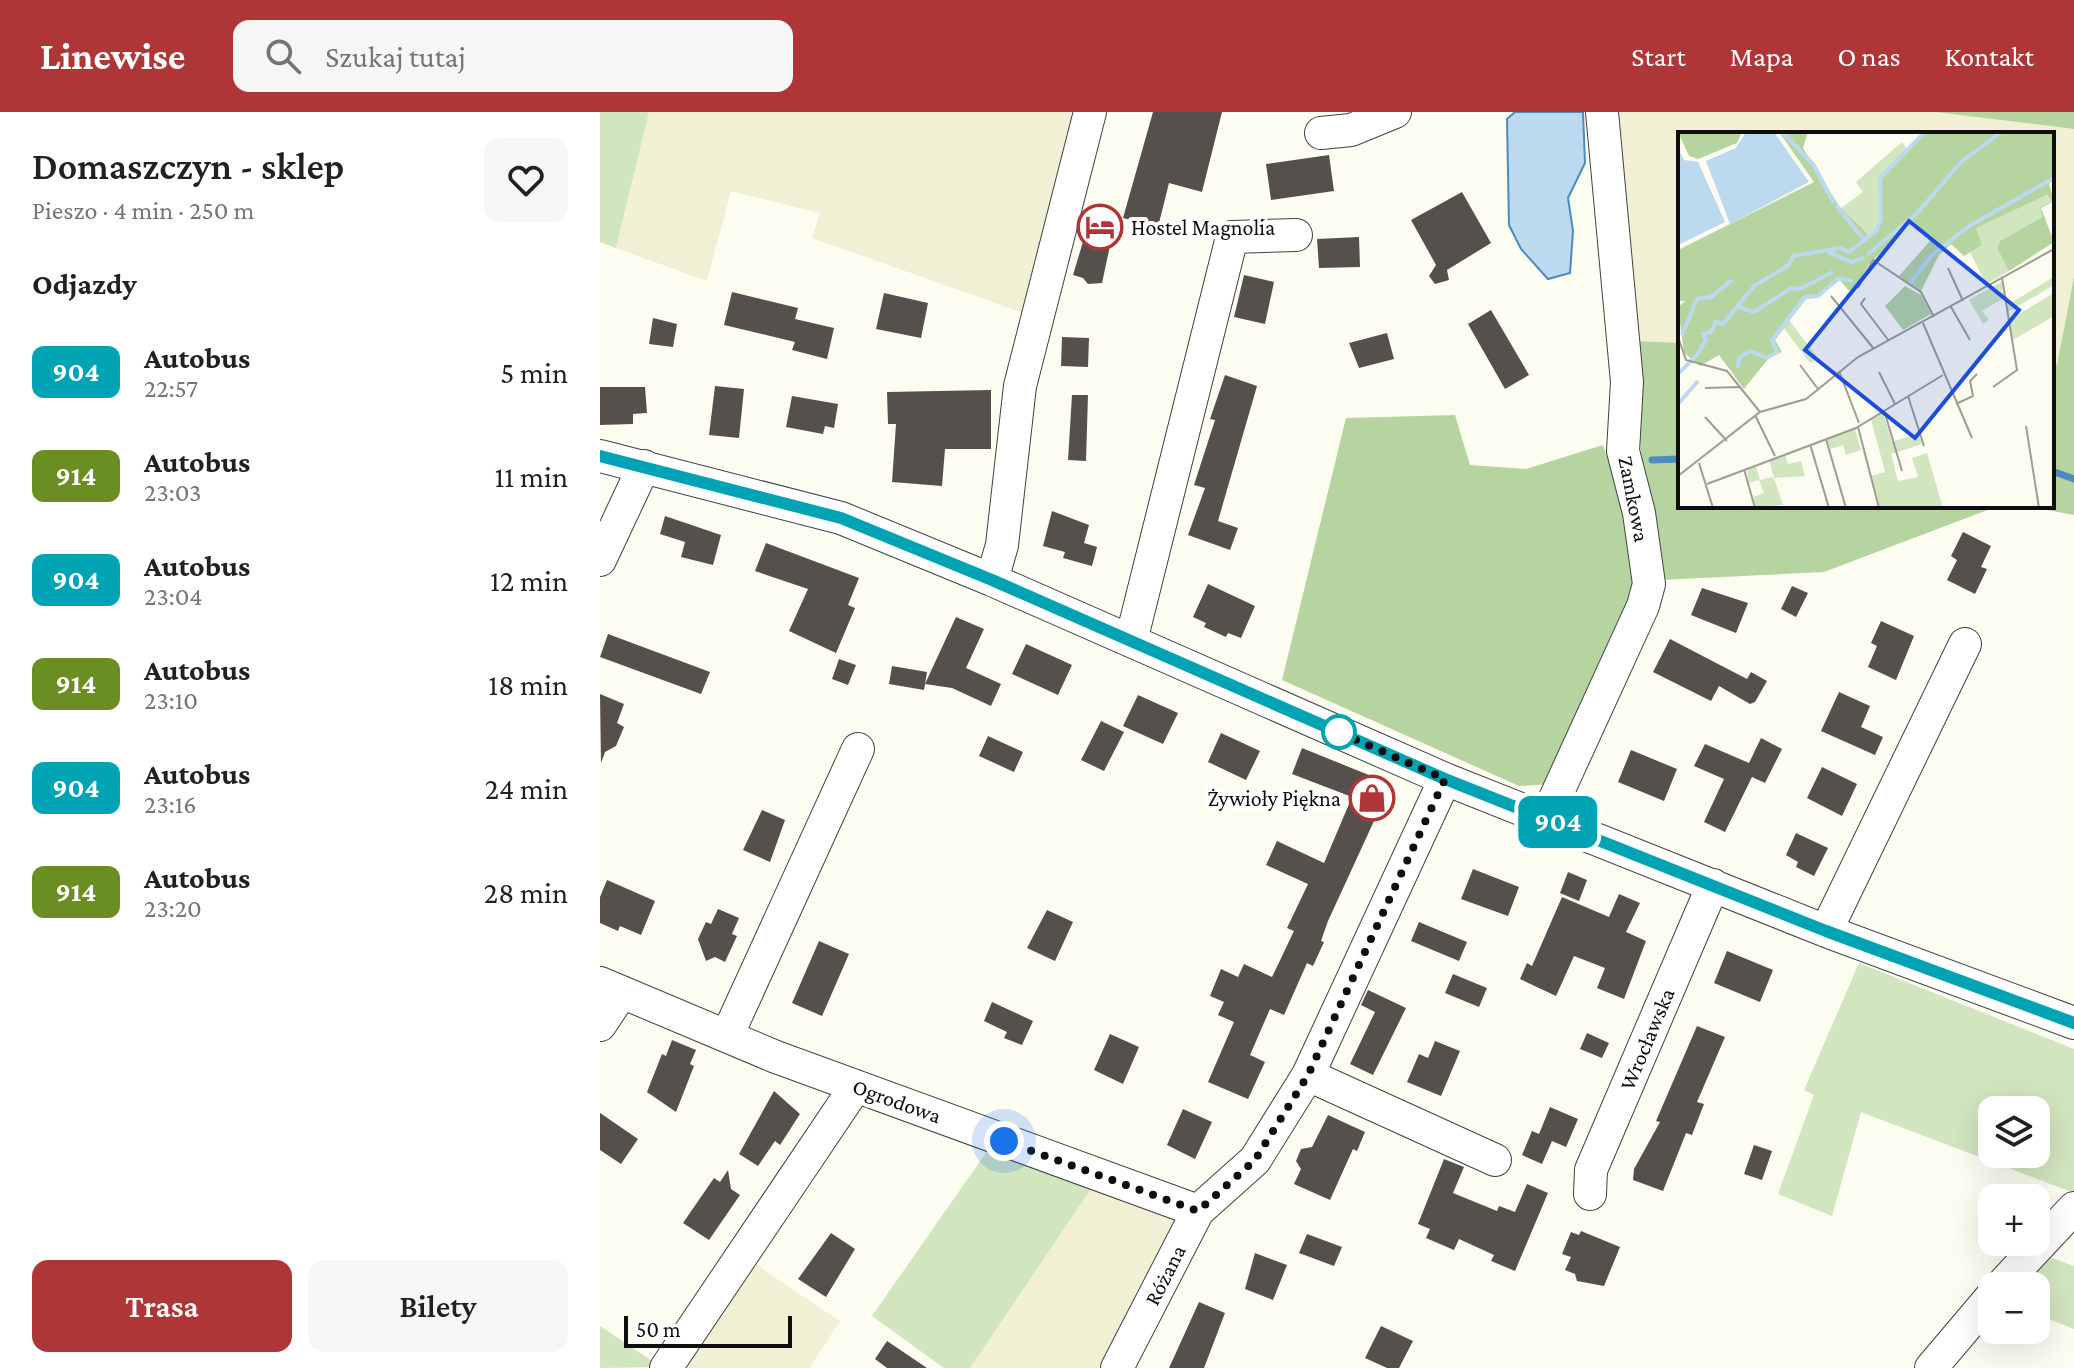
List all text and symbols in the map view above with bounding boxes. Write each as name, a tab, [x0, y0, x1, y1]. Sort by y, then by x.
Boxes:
search box	[233, 20, 793, 92]
icon: search	[261, 34, 305, 78]
text: Linewise	[40, 35, 185, 77]
text: Szukaj tutaj	[325, 40, 466, 73]
text: Start	[1631, 41, 1686, 72]
text: Mapa	[1730, 41, 1794, 72]
text: O nas	[1838, 41, 1901, 72]
text: Kontakt	[1945, 41, 2034, 72]
inset map	[1678, 132, 2054, 508]
button: heart	[484, 138, 568, 222]
text: Domaszczyn - sklep	[32, 145, 344, 187]
text: Pieszo · 4 min · 250 m	[32, 196, 254, 225]
hotel icon: Hostel Magnolia	[1076, 203, 1124, 251]
place label: Hostel Magnolia	[1131, 215, 1275, 240]
text: Odjazdy	[32, 267, 137, 300]
text: Autobus	[144, 341, 250, 374]
text: 904	[52, 356, 100, 387]
text: 5 min	[500, 356, 568, 389]
text: 22:57	[144, 374, 198, 403]
text: Autobus	[144, 445, 250, 478]
street label: Zamkowa	[1613, 454, 1655, 544]
text: 914	[56, 460, 96, 491]
text: 11 min	[494, 460, 568, 493]
text: 23:03	[144, 478, 201, 507]
text: Autobus	[144, 549, 250, 582]
text: 904	[52, 564, 100, 595]
text: 12 min	[490, 564, 568, 597]
text: 23:04	[144, 582, 203, 611]
text: Autobus	[144, 653, 250, 686]
text: 914	[56, 668, 96, 699]
text: 18 min	[488, 668, 568, 701]
text: 23:10	[144, 686, 198, 715]
unlabelled marker	[1322, 715, 1356, 749]
text: Autobus	[144, 757, 250, 790]
text: 904	[52, 772, 100, 803]
text: 24 min	[485, 772, 568, 805]
shop icon: Żywioły Piękna	[1348, 774, 1396, 822]
place label: Żywioły Piękna	[1207, 786, 1341, 811]
text: 23:16	[144, 790, 197, 819]
line badge: 904	[1512, 796, 1604, 848]
text: 904	[1534, 806, 1582, 837]
text: Autobus	[144, 861, 250, 894]
text: 914	[56, 876, 96, 907]
text: 28 min	[484, 876, 568, 909]
text: 23:20	[144, 894, 202, 923]
street label: Wrocławska	[1614, 984, 1680, 1094]
street label: Ogrodowa	[849, 1073, 945, 1129]
map controls	[1978, 1096, 2050, 1344]
button: layers	[1978, 1096, 2050, 1168]
your location	[984, 1121, 1024, 1161]
button: +	[1978, 1184, 2050, 1256]
street label: Różana	[1139, 1241, 1191, 1309]
button: Trasa	[32, 1260, 292, 1352]
button: Bilety	[308, 1260, 568, 1352]
button: −	[1978, 1272, 2050, 1344]
scale bar	[624, 1312, 792, 1348]
text: 50 m	[636, 1317, 681, 1342]

